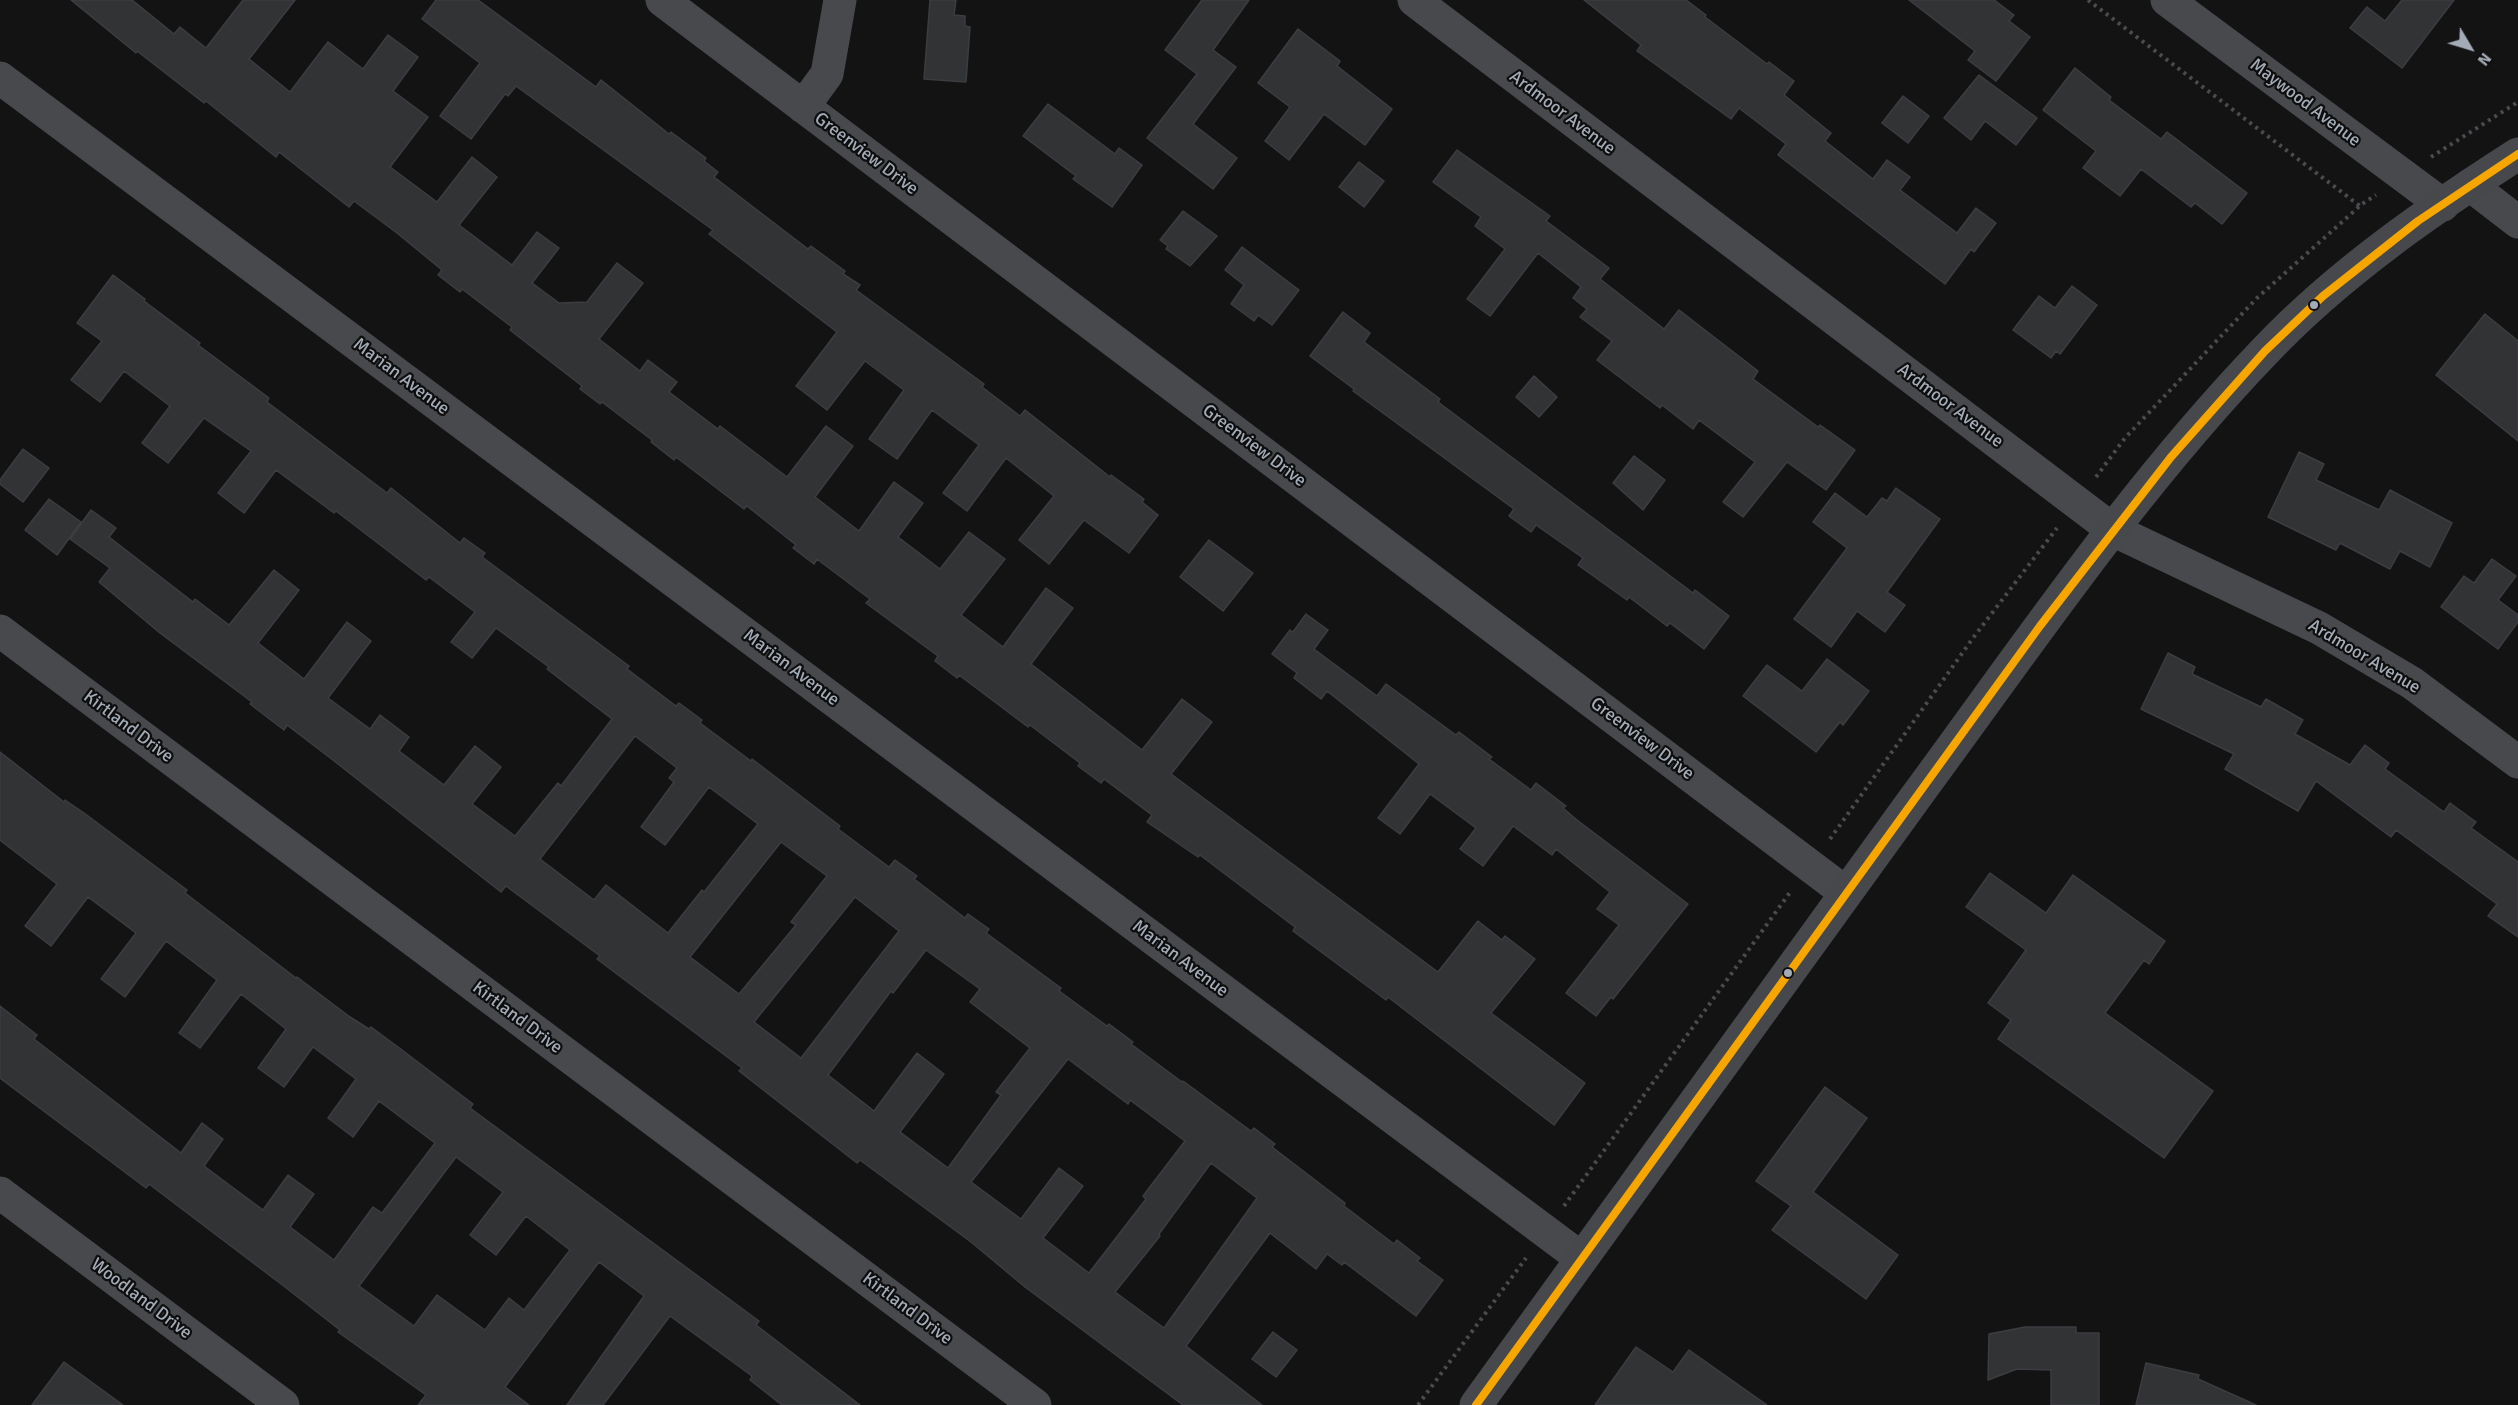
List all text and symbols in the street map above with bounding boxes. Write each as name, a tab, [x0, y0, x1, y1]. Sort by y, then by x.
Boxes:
north arrow	[2440, 18, 2500, 78]
text: N	[2473, 49, 2495, 70]
street label: Maywood Avenue	[2245, 54, 2365, 152]
street label: Ardmoor Avenue	[1505, 66, 1619, 160]
street label: Greenview Drive	[810, 108, 922, 200]
unlabelled marker	[2308, 299, 2320, 311]
street label: Marian Avenue	[349, 334, 453, 420]
street label: Ardmoor Avenue	[1893, 359, 2007, 453]
street label: Greenview Drive	[1198, 400, 1310, 492]
street label: Ardmoor Avenue	[2304, 615, 2424, 699]
street label: Marian Avenue	[739, 625, 843, 711]
street label: Kirtland Drive	[79, 686, 177, 768]
street label: Greenview Drive	[1586, 693, 1698, 785]
street label: Marian Avenue	[1128, 916, 1232, 1002]
unlabelled marker	[1782, 967, 1794, 979]
street label: Kirtland Drive	[468, 977, 566, 1059]
street label: Woodland Drive	[86, 1254, 196, 1344]
street label: Kirtland Drive	[858, 1268, 956, 1350]

